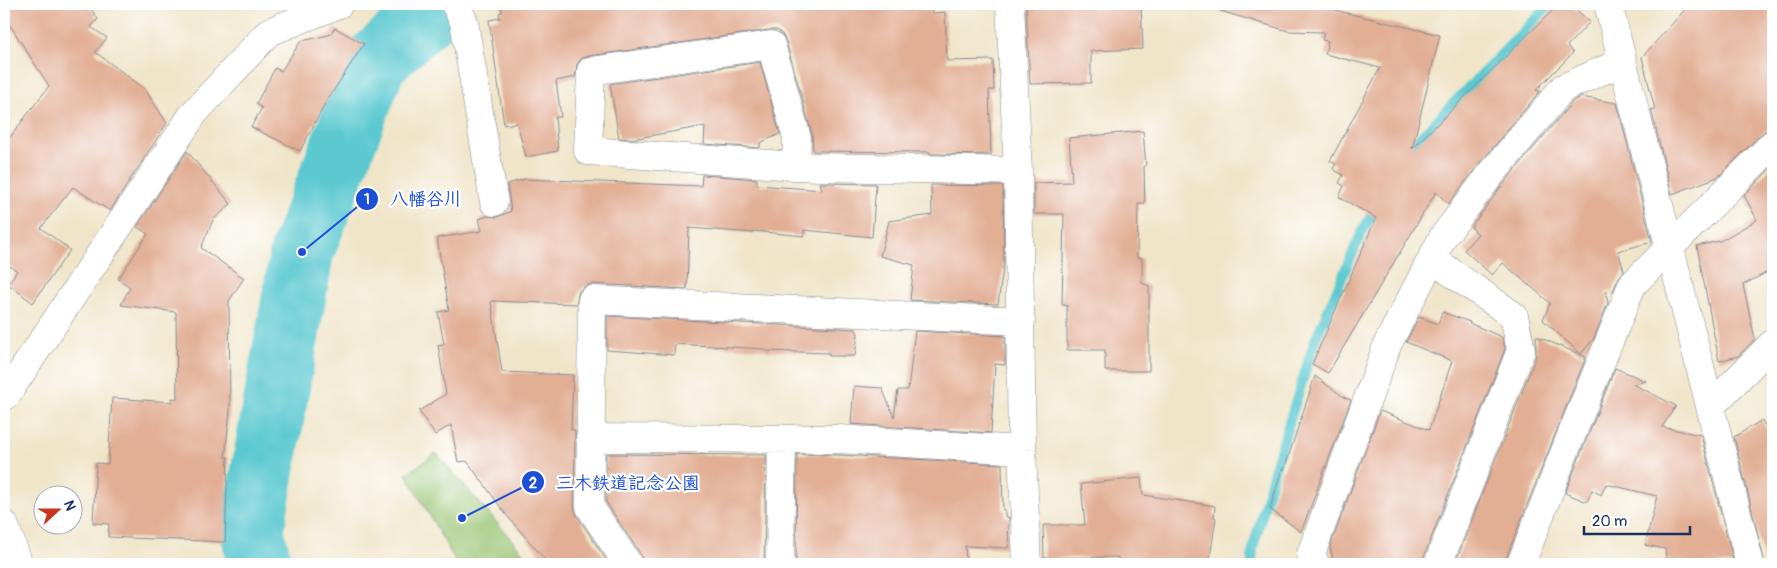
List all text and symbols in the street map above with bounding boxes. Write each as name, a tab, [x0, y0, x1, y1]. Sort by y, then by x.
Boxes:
callout: 八幡谷川	[355, 183, 472, 216]
text: 八幡谷川	[390, 188, 462, 211]
text: 1	[364, 190, 370, 209]
callout: 三木鉄道記念公園	[521, 466, 710, 499]
text: 三木鉄道記念公園	[556, 472, 700, 495]
text: 2	[529, 474, 537, 493]
north arrow	[32, 486, 82, 536]
text: N	[60, 498, 79, 513]
scale bar	[1584, 503, 1691, 535]
text: 20 m	[1592, 512, 1627, 531]

